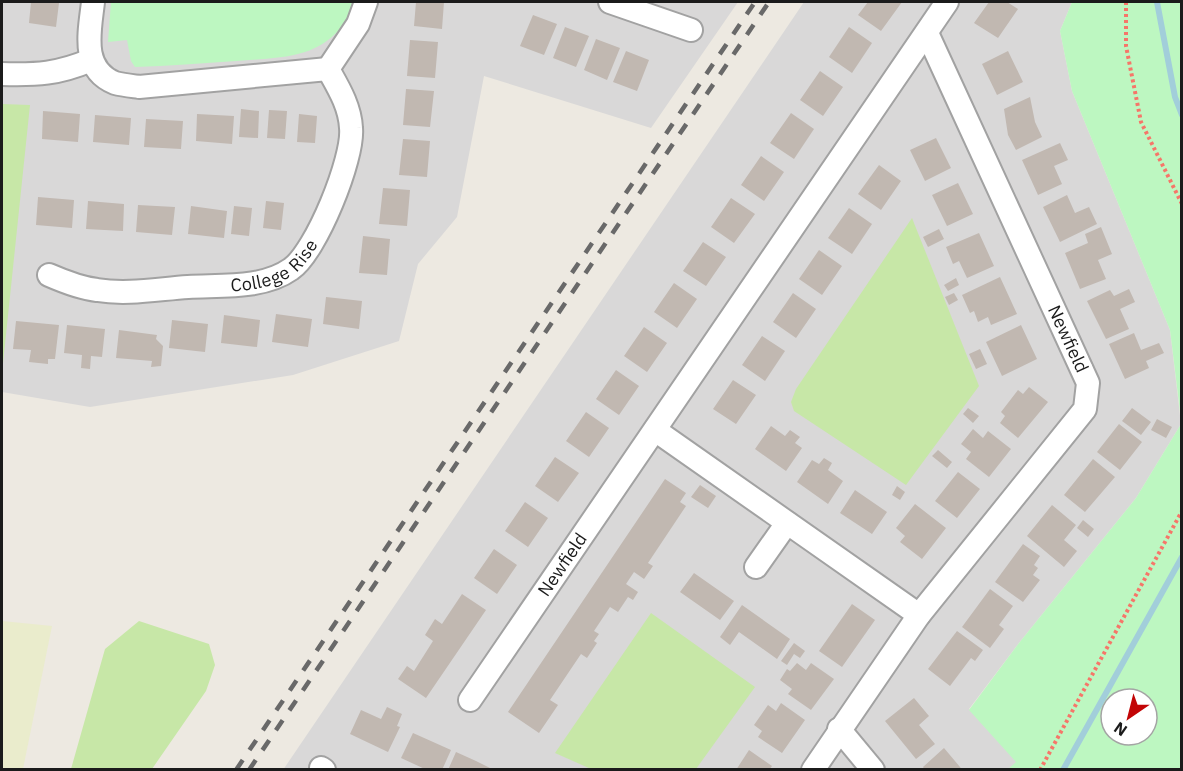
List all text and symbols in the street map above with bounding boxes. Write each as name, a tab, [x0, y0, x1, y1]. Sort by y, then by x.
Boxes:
street label: College Rise	[230, 235, 322, 297]
street label: Newfield	[1043, 301, 1094, 376]
street label: Newfield	[532, 528, 592, 600]
north arrow	[1099, 687, 1159, 747]
text: N	[1110, 718, 1131, 741]

